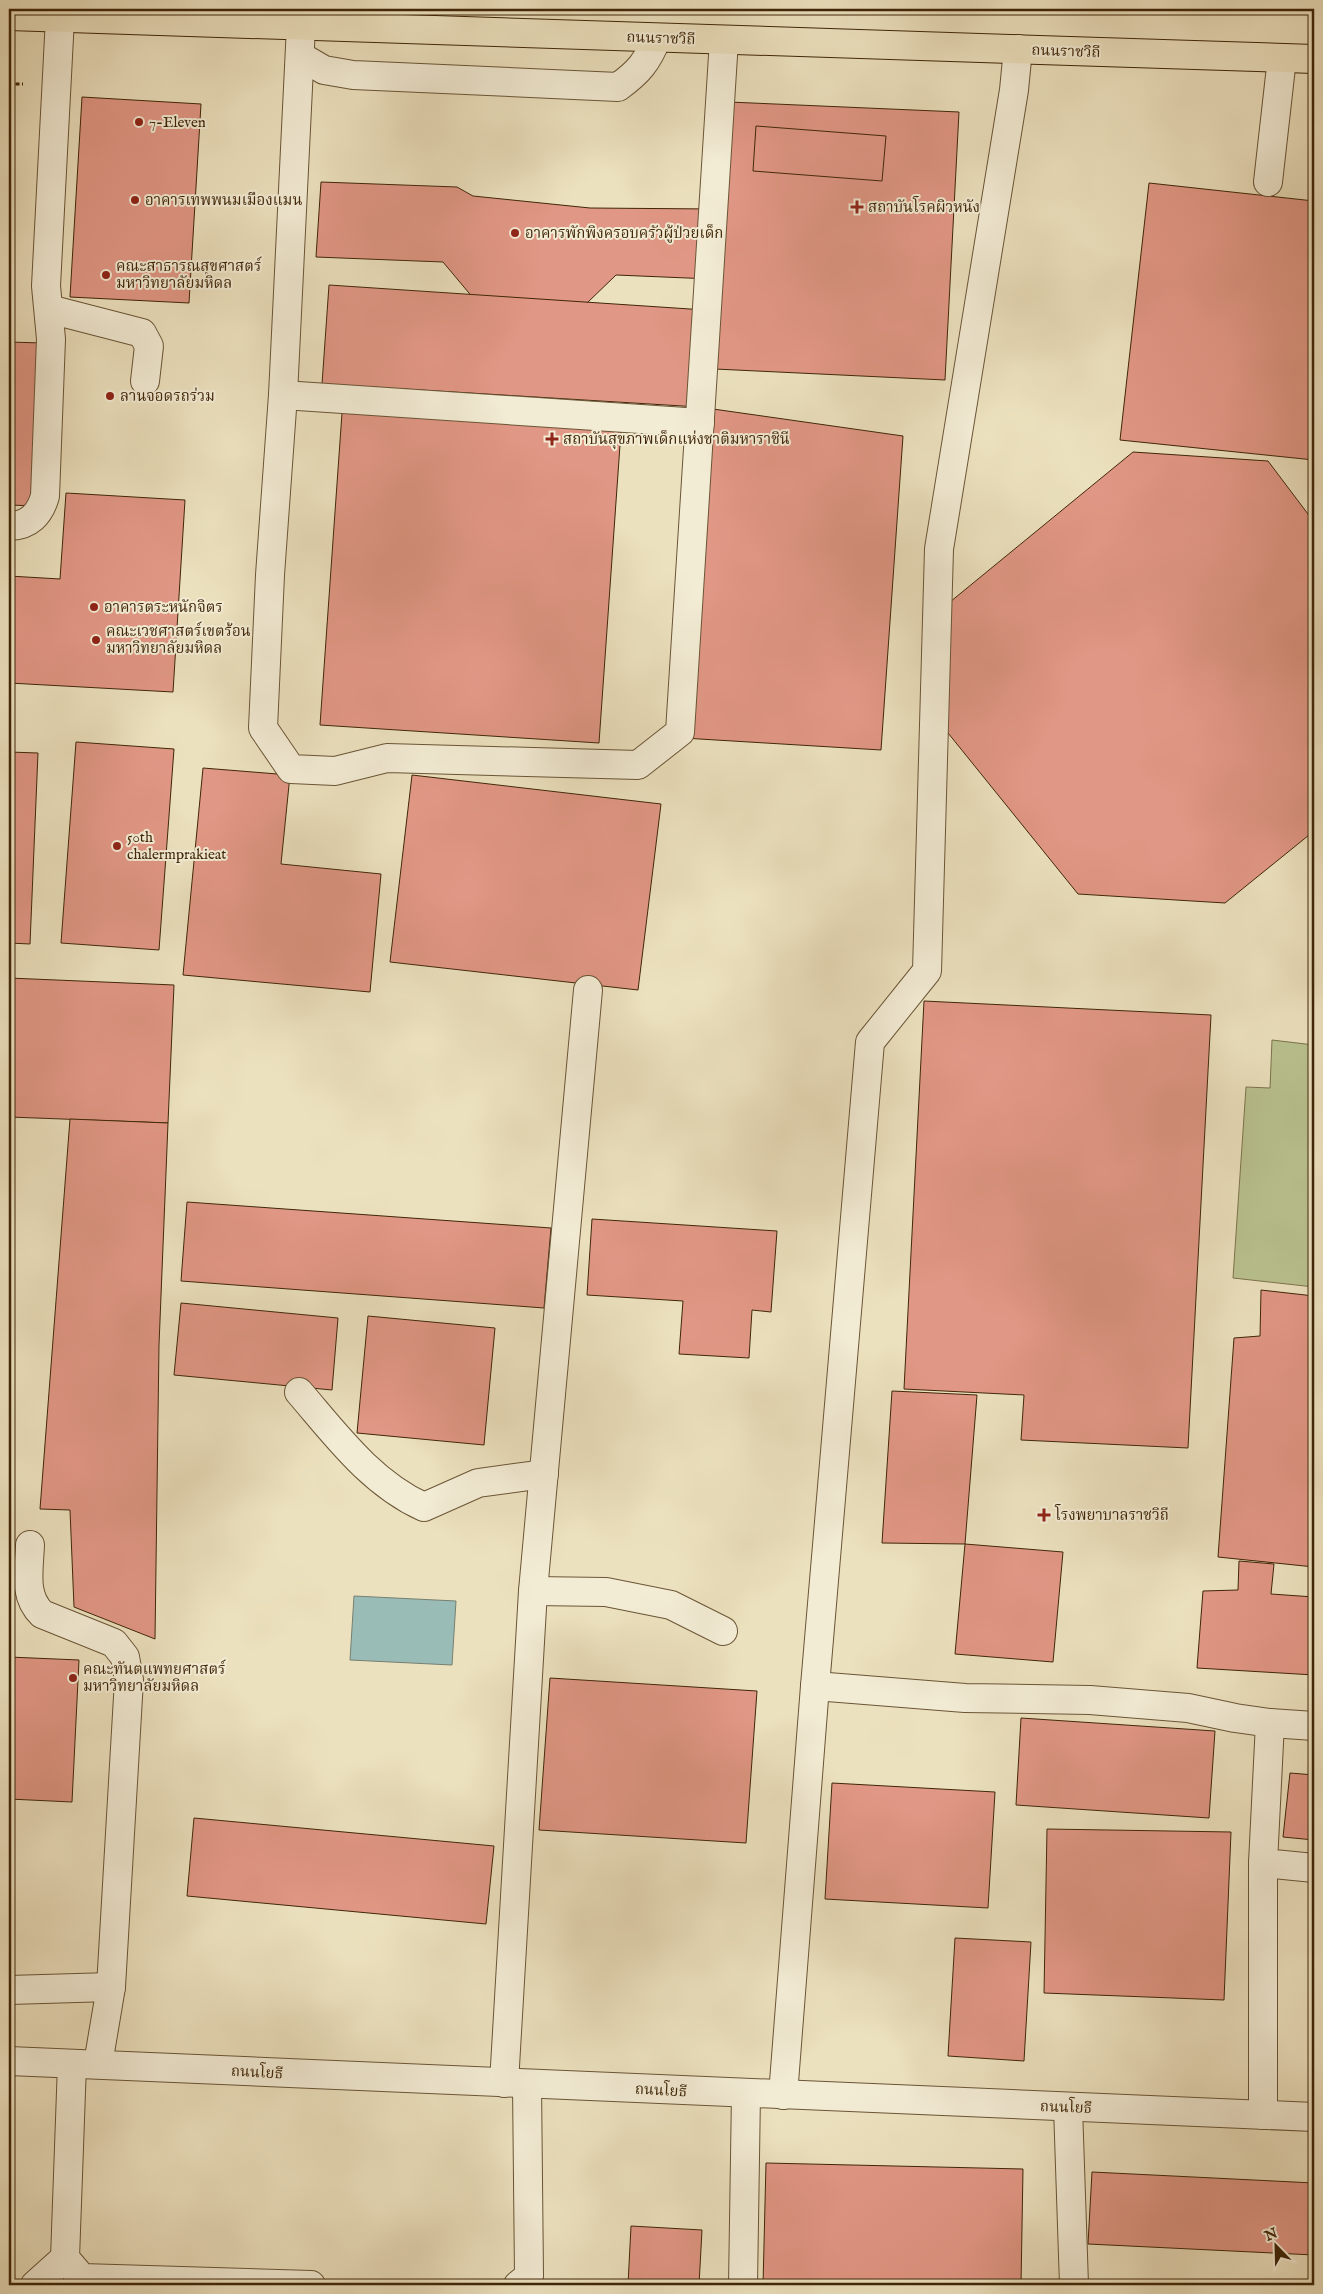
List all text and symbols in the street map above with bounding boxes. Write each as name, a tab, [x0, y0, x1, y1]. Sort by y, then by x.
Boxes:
street label: ถนนราชวิถี	[626, 28, 696, 49]
street label: ถนนราชวิถี	[1031, 41, 1101, 62]
place label: 7-Eleven	[149, 113, 206, 132]
marker: 7-Eleven	[133, 116, 145, 128]
place label: อาคารเทพพนมเมืองแมน	[145, 191, 302, 210]
marker: อาคารเทพพนมเมืองแมน	[129, 194, 141, 206]
place label: สถาบันโรคผิวหนัง	[868, 196, 980, 217]
marker: สถาบันโรคผิวหนัง	[850, 200, 864, 214]
place label: อาคารพักพิงครอบครัวผู้ป่วยเด็ก	[525, 224, 723, 243]
marker: อาคารพักพิงครอบครัวผู้ป่วยเด็ก	[509, 227, 521, 239]
place label: คณะสาธารณสุขศาสตร์ มหาวิทยาลัยมหิดล	[116, 256, 262, 293]
marker: คณะสาธารณสุขศาสตร์ มหาวิทยาลัยมหิดล	[100, 269, 112, 281]
place label: ลานจอดรถร่วม	[120, 387, 215, 406]
marker: ลานจอดรถร่วม	[104, 390, 116, 402]
place label: สถาบันสุขภาพเด็กแห่งชาติมหาราชินี	[563, 430, 790, 450]
marker: สถาบันสุขภาพเด็กแห่งชาติมหาราชินี	[545, 432, 559, 446]
place label: อาคารตระหนักจิตร	[104, 598, 223, 617]
marker: อาคารตระหนักจิตร	[88, 601, 100, 613]
place label: คณะเวชศาสตร์เขตร้อน มหาวิทยาลัยมหิดล	[106, 621, 251, 658]
marker: คณะเวชศาสตร์เขตร้อน มหาวิทยาลัยมหิดล	[90, 634, 102, 646]
place label: 50th chalermprakieat	[127, 828, 226, 864]
marker: 50th chalermprakieat	[111, 840, 123, 852]
place label: โรงพยาบาลราชวิถี	[1054, 1504, 1169, 1525]
marker: โรงพยาบาลราชวิถี	[1037, 1508, 1051, 1522]
place label: คณะทันตแพทยศาสตร์ มหาวิทยาลัยมหิดล	[83, 1659, 226, 1696]
marker: คณะทันตแพทยศาสตร์ มหาวิทยาลัยมหิดล	[67, 1672, 79, 1684]
street label: ถนนโยธี	[230, 2060, 284, 2083]
street label: ถนนโยธี	[634, 2078, 688, 2101]
street label: ถนนโยธี	[1040, 2095, 1092, 2118]
north arrow	[1250, 2222, 1300, 2272]
text: N	[1261, 2224, 1280, 2246]

